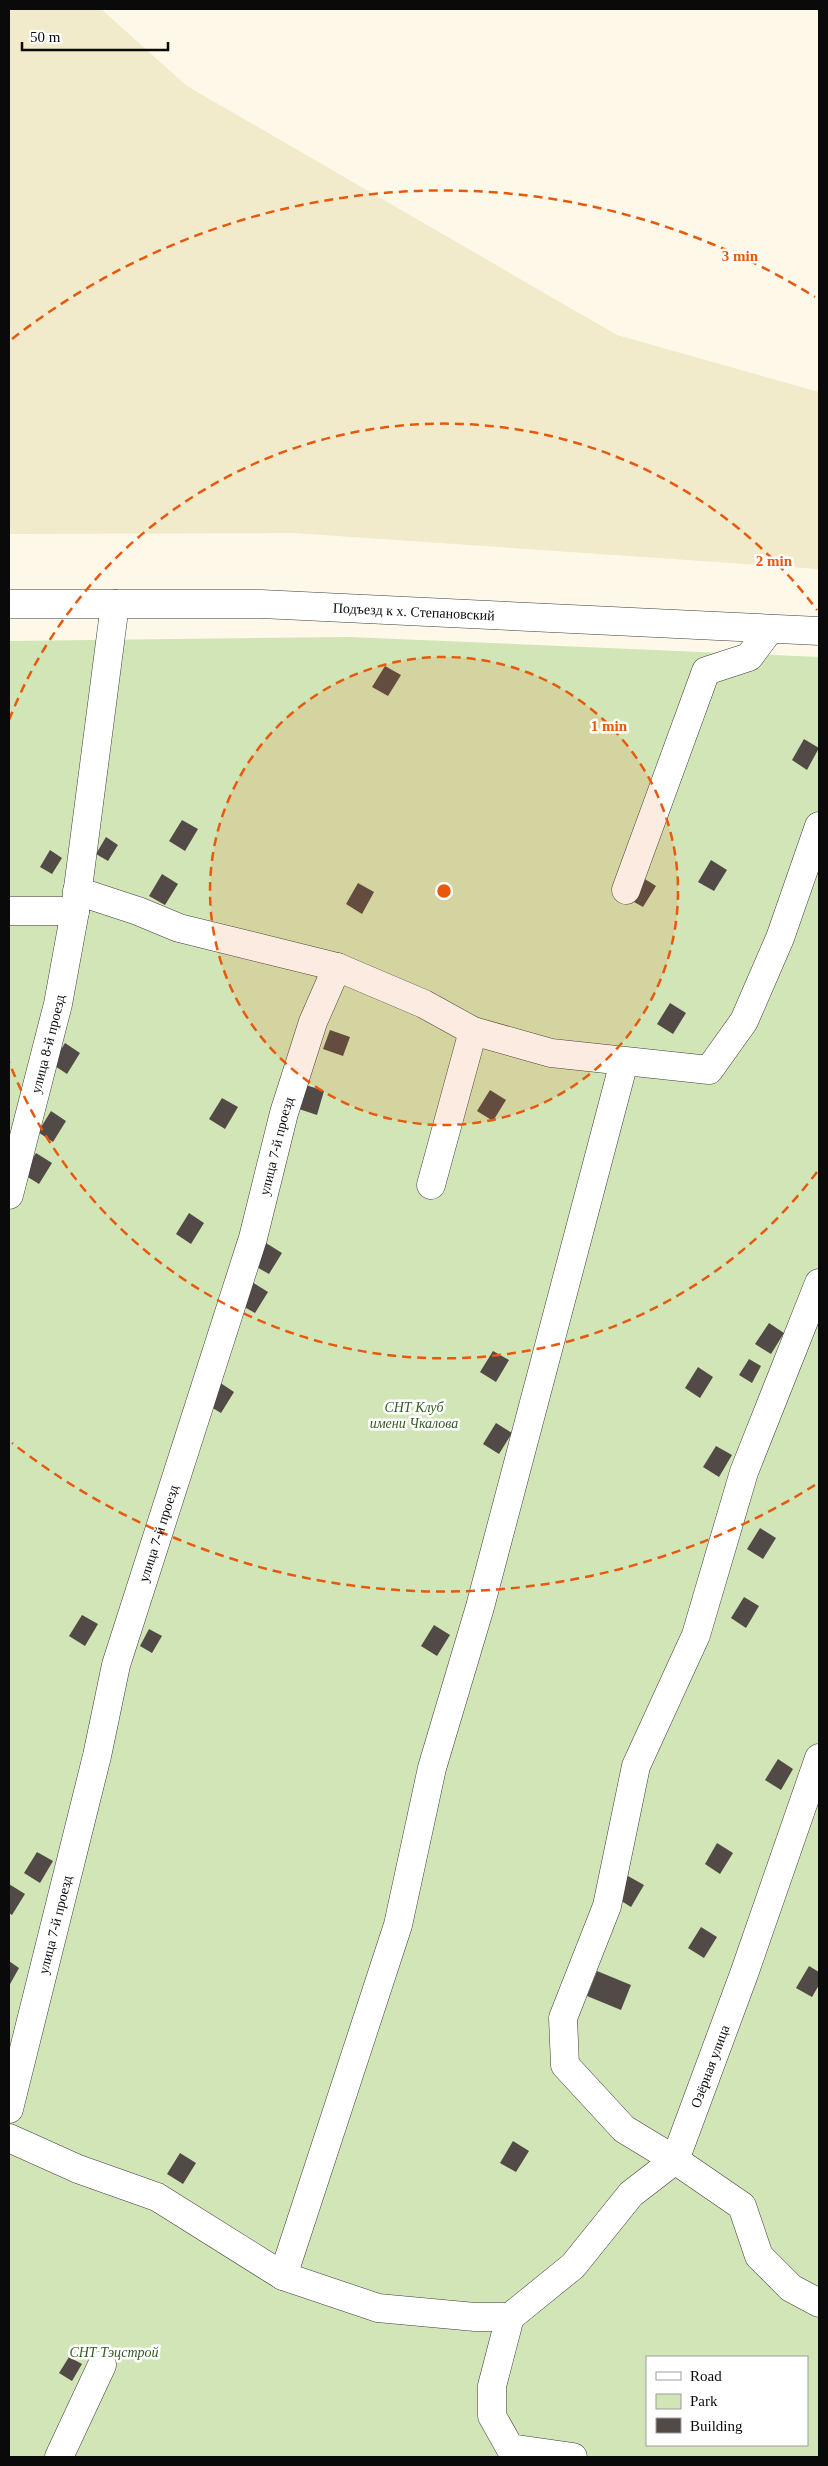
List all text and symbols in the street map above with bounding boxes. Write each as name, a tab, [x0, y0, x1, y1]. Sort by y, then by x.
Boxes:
scale bar	[22, 20, 169, 52]
text: 50 m	[30, 29, 61, 45]
text: 3 min	[722, 248, 759, 264]
text: 2 min	[756, 553, 793, 569]
street label: Подъезд к х. Степановский	[333, 600, 496, 623]
text: 1 min	[591, 718, 628, 734]
centre of rings	[435, 882, 453, 900]
street label: улица 8-й проезд	[28, 993, 67, 1095]
street label: улица 7-й проезд	[256, 1095, 296, 1197]
park label: СНТ Клуб имени Чкалова	[370, 1400, 458, 1431]
street label: улица 7-й проезд	[136, 1483, 181, 1584]
street label: улица 7-й проезд	[35, 1874, 74, 1976]
street label: Озёрная улица	[688, 2022, 732, 2110]
park label: СНТ Тэцстрой	[69, 2345, 159, 2360]
legend	[646, 2356, 808, 2446]
text: Road	[690, 2368, 722, 2384]
text: Park	[690, 2393, 718, 2409]
text: Building	[690, 2418, 743, 2434]

